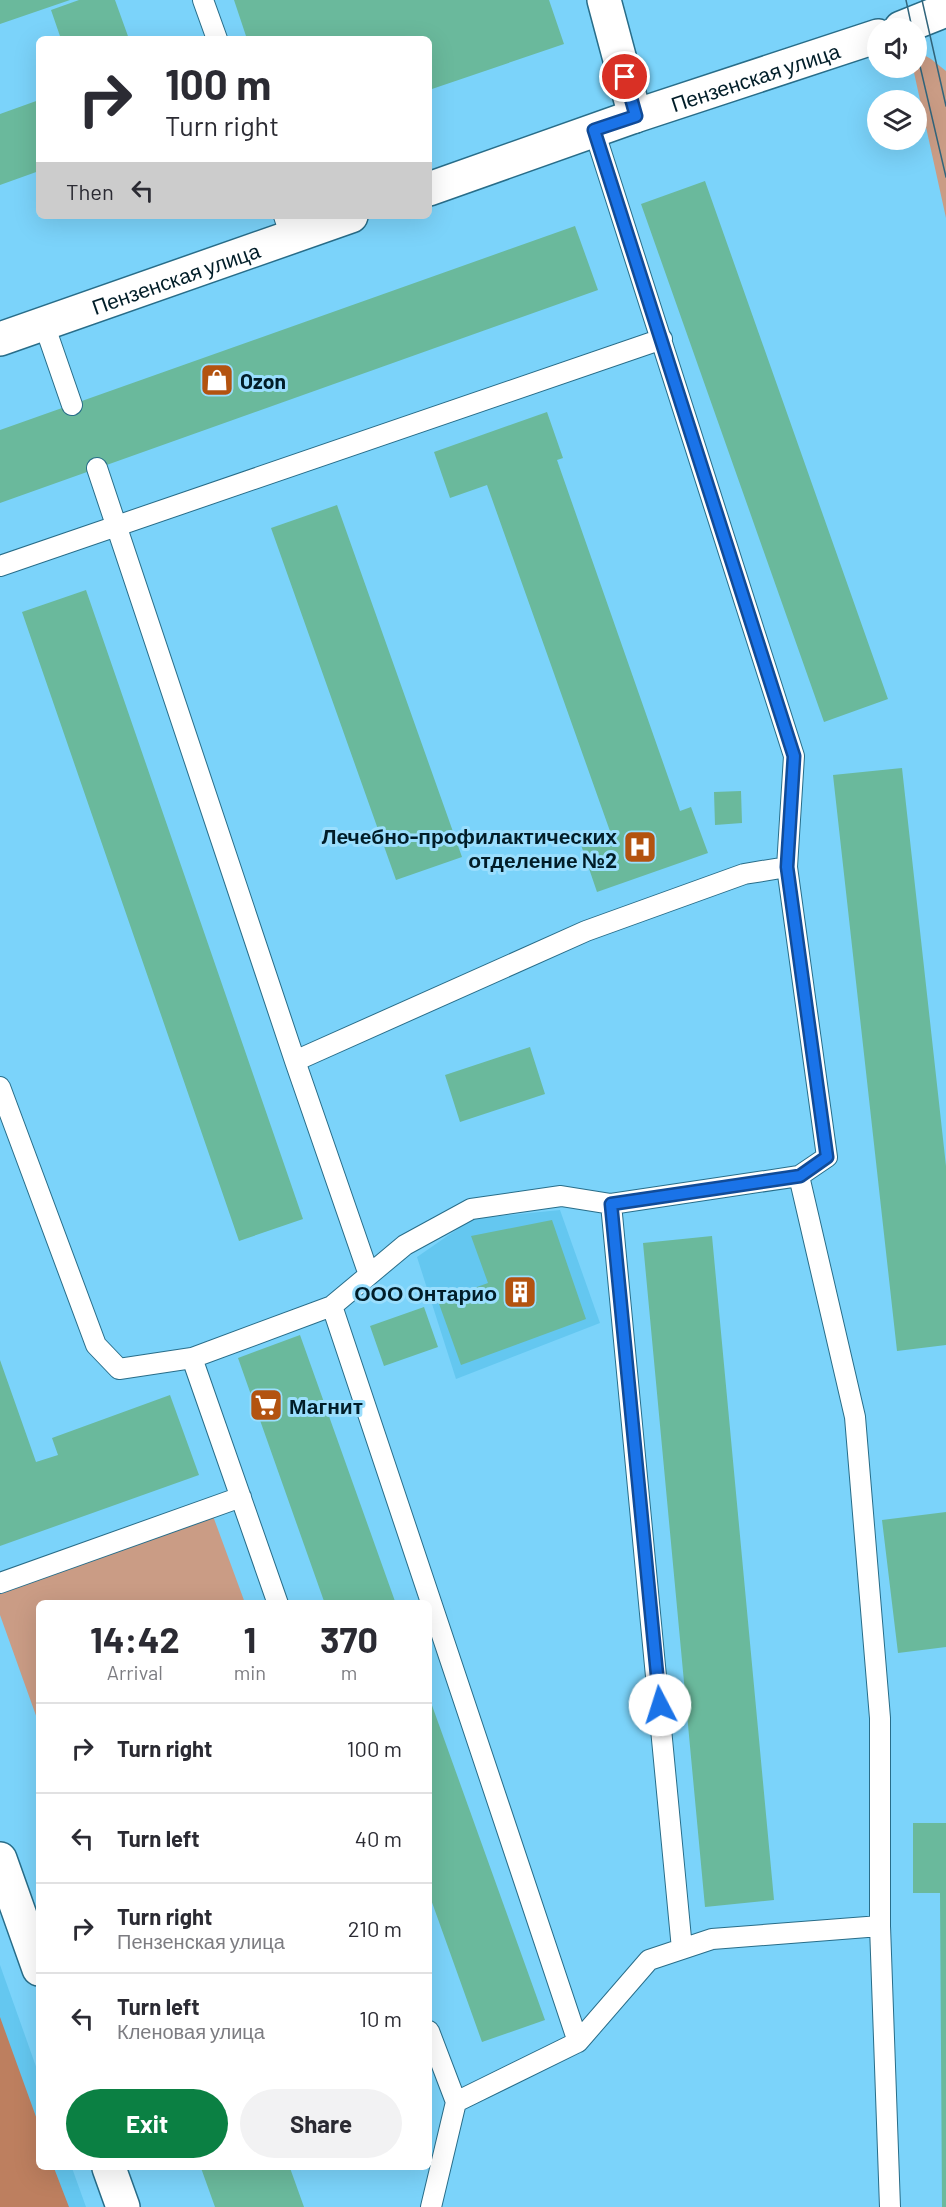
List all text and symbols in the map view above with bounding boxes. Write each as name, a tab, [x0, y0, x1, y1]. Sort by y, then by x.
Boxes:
map controls	[867, 18, 927, 150]
button: sound	[867, 18, 927, 78]
street label: Пензенская улица	[667, 37, 843, 116]
pin	[599, 51, 650, 102]
text: 100 m	[165, 58, 271, 108]
icon: right	[66, 60, 144, 138]
icon: arrive	[608, 60, 641, 93]
button: layers	[867, 90, 927, 150]
text: Turn right	[165, 109, 279, 141]
icon: left	[126, 174, 159, 207]
text: Then	[66, 178, 114, 204]
street label: Пензенская улица	[88, 236, 263, 318]
shop icon: Ozon	[199, 362, 235, 398]
place label: Ozon	[240, 368, 286, 393]
place label: Лечебно-профилактических отделение №2	[322, 823, 617, 872]
hospital icon: Лечебно-профилактических отделение №2	[622, 829, 658, 865]
building icon: ООО Онтарио	[502, 1274, 538, 1310]
place label: ООО Онтарио	[354, 1280, 497, 1305]
supermarket icon: Магнит	[248, 1387, 284, 1423]
place label: Магнит	[289, 1393, 363, 1418]
text: 14:42	[90, 1617, 180, 1660]
text: 1	[243, 1617, 256, 1660]
text: 370	[320, 1617, 378, 1660]
text: Arrival	[107, 1660, 163, 1684]
text: min	[234, 1660, 266, 1684]
text: m	[341, 1660, 357, 1684]
position arrow	[628, 1673, 692, 1737]
icon: right	[66, 1732, 99, 1765]
text: Turn right	[117, 1735, 212, 1761]
text: 100 m	[347, 1735, 402, 1761]
icon: left	[66, 1822, 99, 1855]
text: Turn left	[117, 1825, 200, 1851]
text: 40 m	[355, 1825, 402, 1851]
text: Turn right	[117, 1903, 212, 1929]
icon: right	[66, 1912, 99, 1945]
text: 210 m	[348, 1915, 402, 1941]
text: Пензенская улица	[117, 1929, 285, 1953]
text: Turn left	[117, 1993, 200, 2019]
icon: left	[66, 2002, 99, 2035]
text: 10 m	[359, 2005, 402, 2031]
text: Кленовая улица	[117, 2019, 265, 2043]
button: Exit	[66, 2089, 228, 2158]
button: Share	[240, 2089, 402, 2158]

